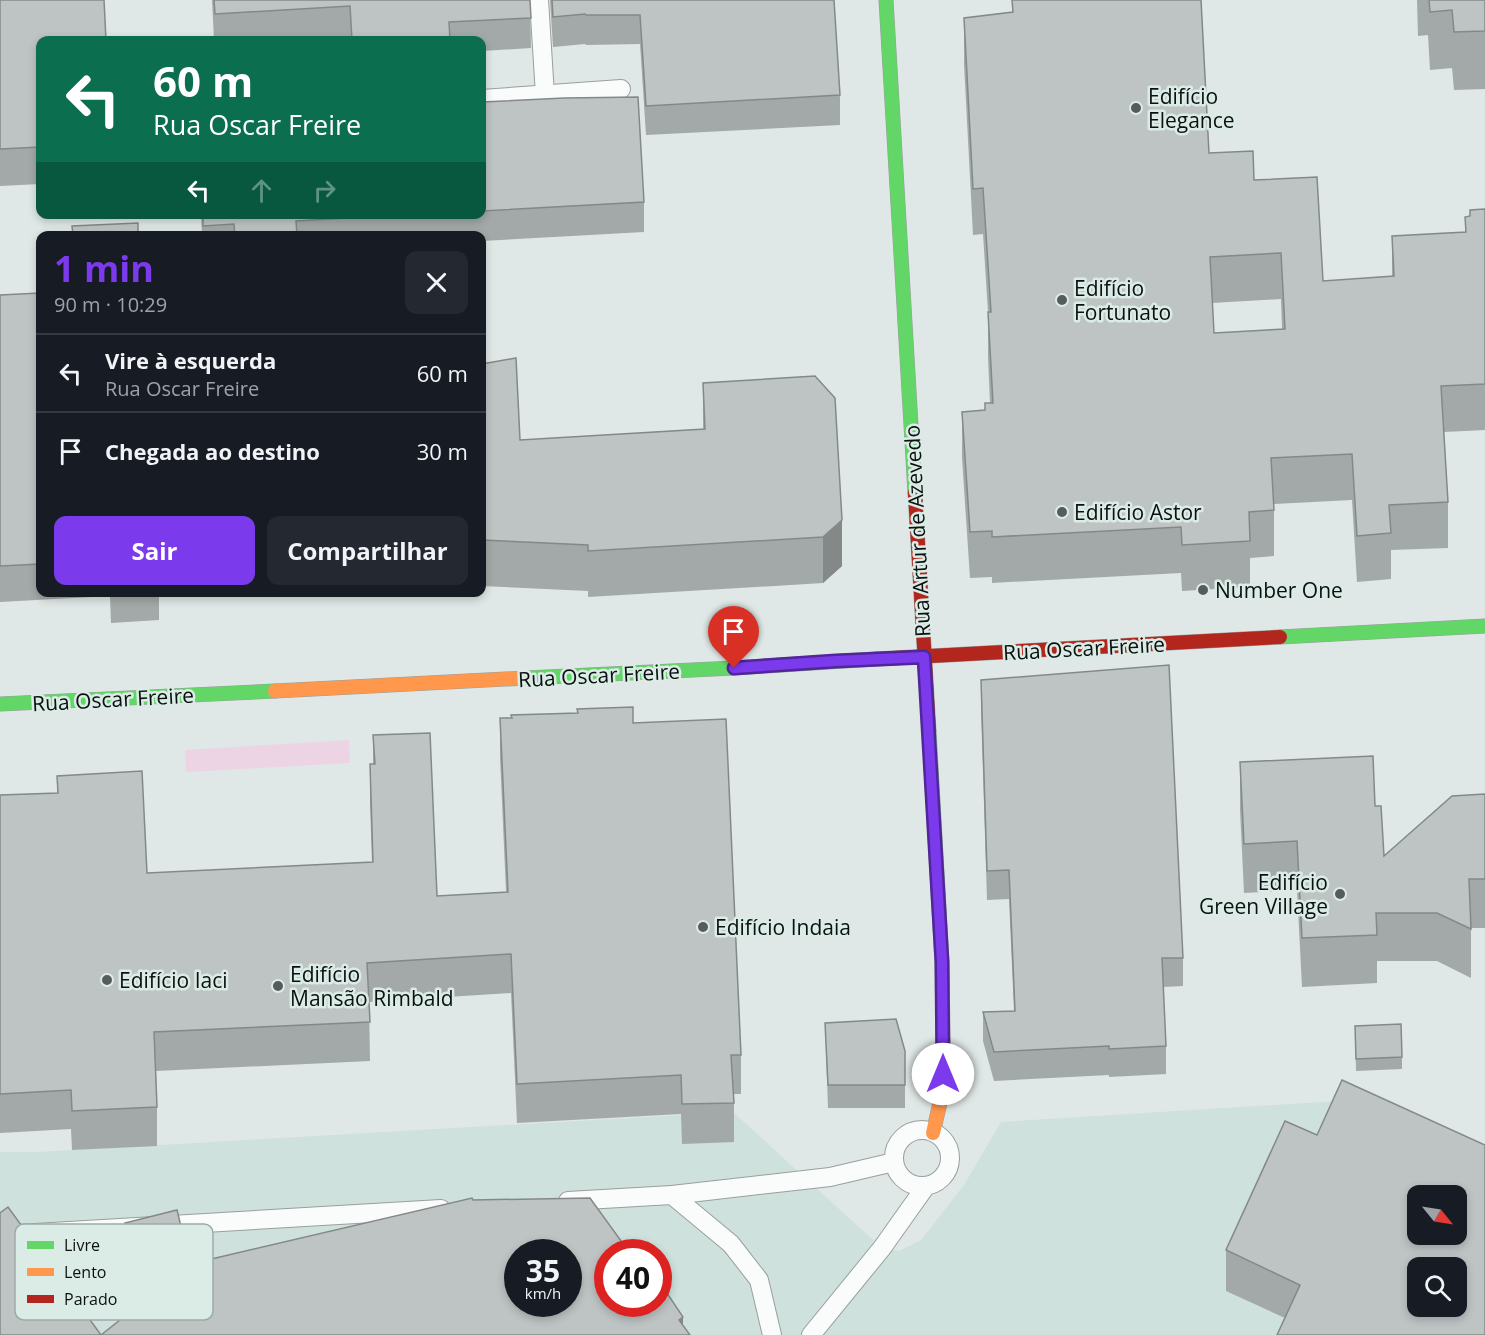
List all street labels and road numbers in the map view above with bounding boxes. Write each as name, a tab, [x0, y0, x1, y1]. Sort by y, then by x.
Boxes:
street label: Rua Artur de Azevedo	[897, 424, 937, 638]
street label: Rua Oscar Freire	[1002, 630, 1166, 666]
street label: Rua Oscar Freire	[517, 657, 681, 693]
street label: Rua Oscar Freire	[31, 681, 195, 717]

